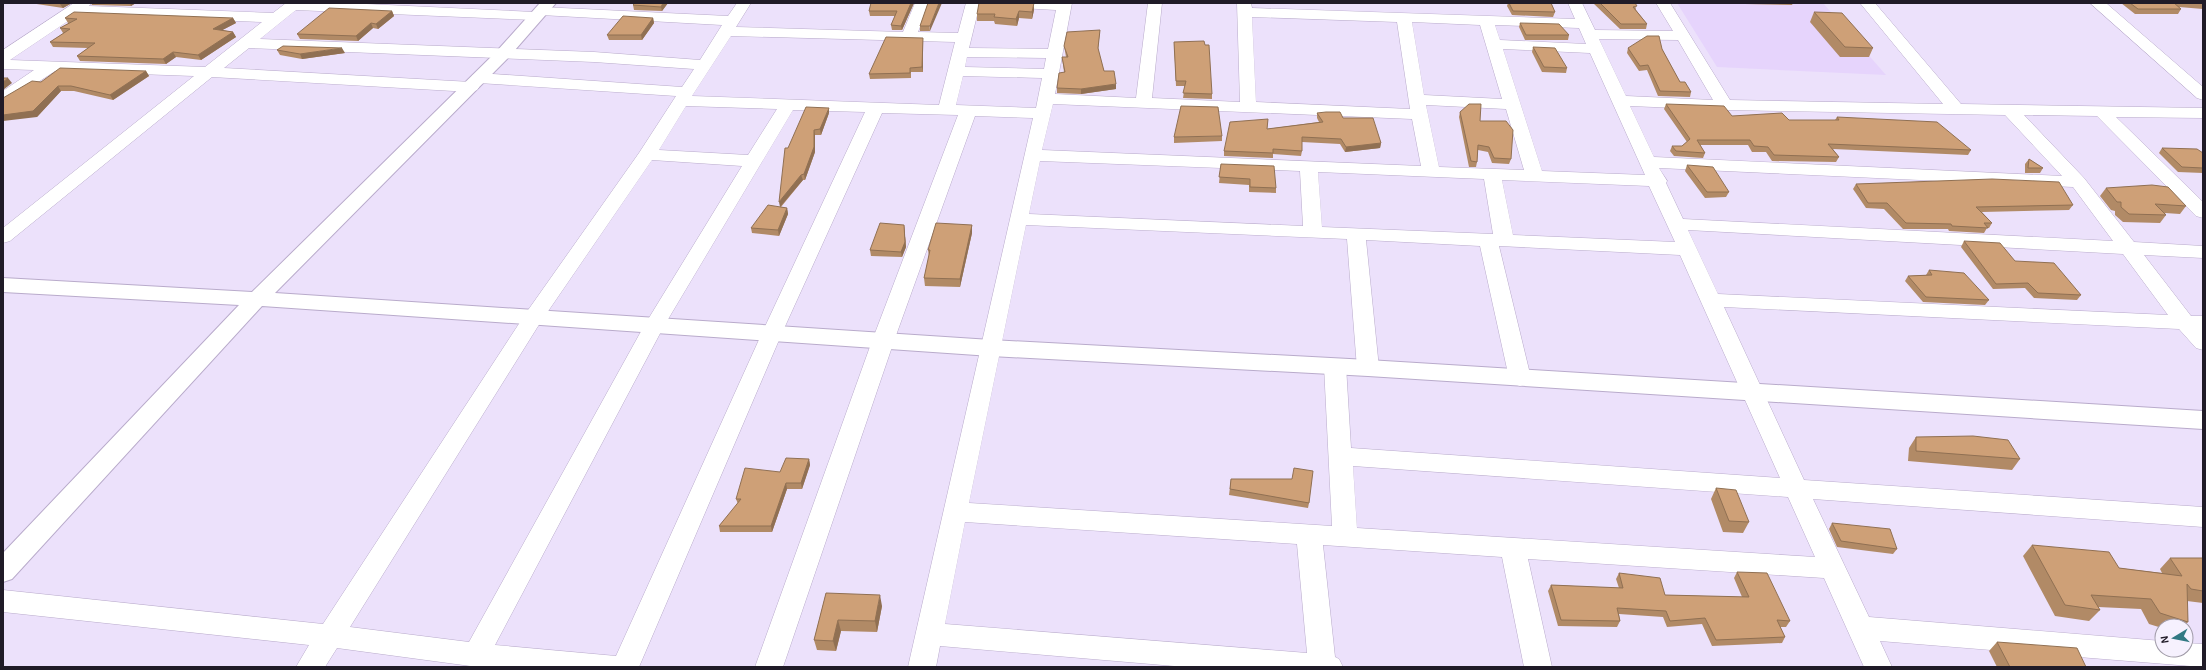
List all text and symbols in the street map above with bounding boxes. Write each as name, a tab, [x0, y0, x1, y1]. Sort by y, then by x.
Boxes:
north arrow	[2154, 618, 2194, 658]
text: N	[2159, 635, 2171, 644]

